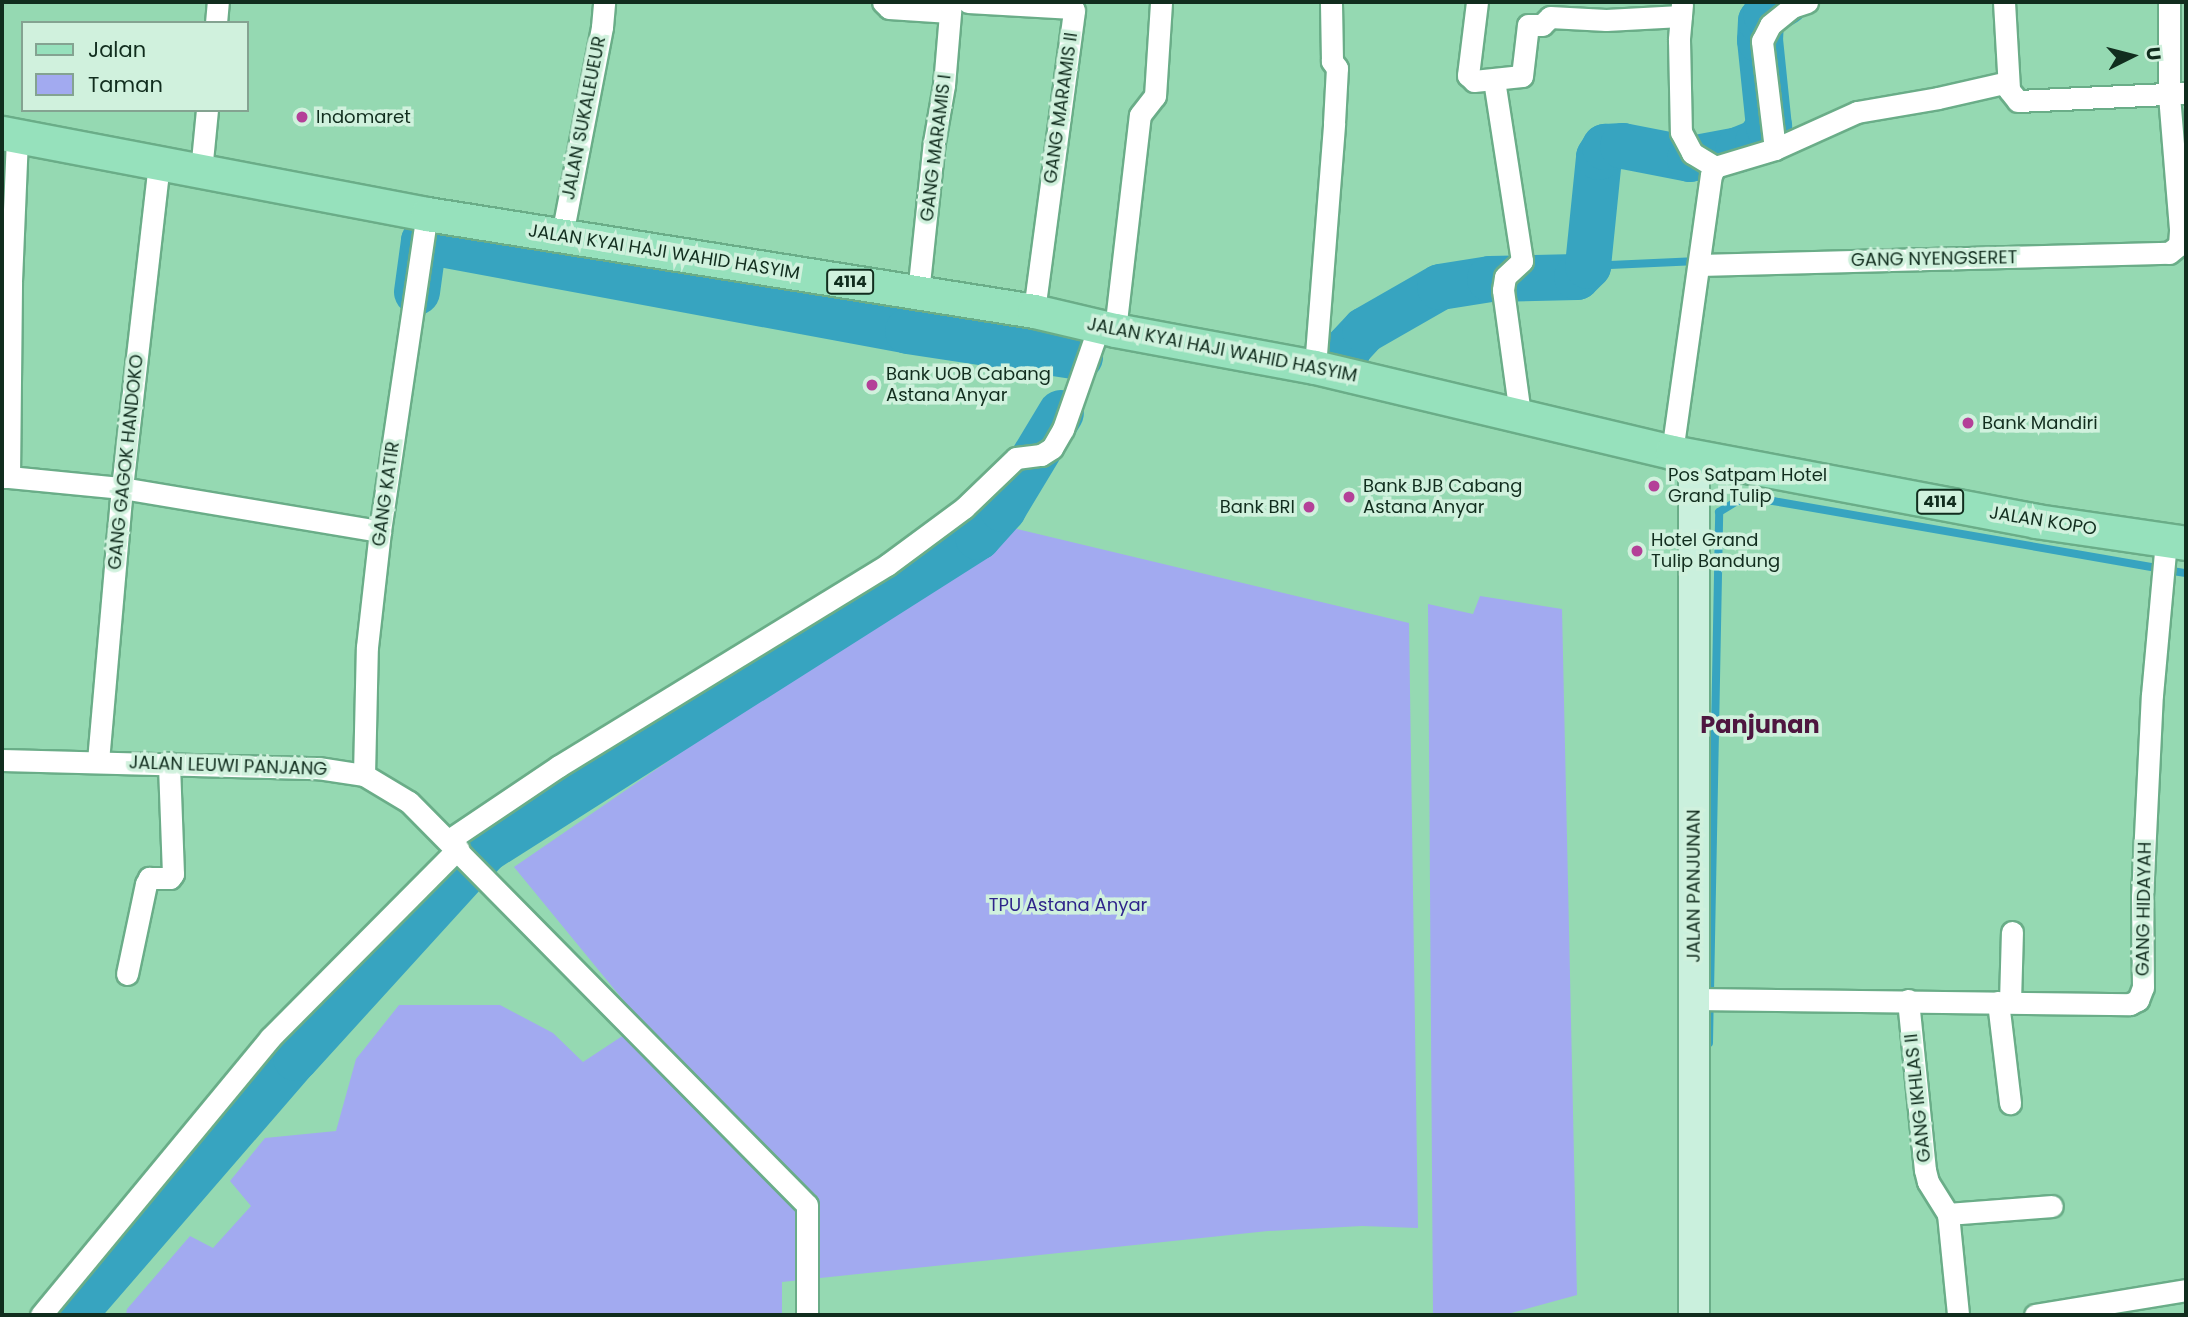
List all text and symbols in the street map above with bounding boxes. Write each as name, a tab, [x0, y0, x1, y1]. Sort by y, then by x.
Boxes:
legend	[21, 21, 248, 112]
north arrow	[2097, 21, 2167, 91]
street label: GANG MARAMIS II	[1040, 31, 1082, 185]
street label: JALAN SUKALEUEUR	[558, 34, 610, 202]
text: Jalan	[88, 35, 146, 64]
text: U	[2139, 46, 2168, 62]
text: Taman	[88, 70, 163, 99]
street label: GANG MARAMIS I	[916, 73, 956, 223]
place label: Indomaret	[316, 106, 411, 128]
marker: Indomaret	[294, 109, 310, 125]
street label: JALAN KYAI HAJI WAHID HASYIM	[527, 220, 801, 284]
street label: GANG NYENGSERET	[1851, 247, 2017, 271]
road number: 4114	[826, 270, 874, 294]
street label: JALAN KYAI HAJI WAHID HASYIM	[1085, 313, 1359, 387]
street label: GANG GAGOK HANDOKO	[104, 353, 148, 571]
place label: Bank UOB Cabang Astana Anyar	[886, 364, 1051, 406]
marker: Bank UOB Cabang Astana Anyar	[864, 377, 880, 393]
place label: Bank Mandiri	[1982, 412, 2098, 434]
marker: Bank Mandiri	[1960, 415, 1976, 431]
street label: GANG KATIR	[368, 440, 404, 548]
place label: Pos Satpam Hotel Grand Tulip	[1668, 465, 1827, 508]
place label: Bank BJB Cabang Astana Anyar	[1363, 476, 1522, 518]
marker: Pos Satpam Hotel Grand Tulip	[1646, 478, 1662, 494]
marker: Bank BJB Cabang Astana Anyar	[1341, 489, 1357, 505]
road number: 4114	[1916, 489, 1965, 514]
place label: Bank BRI	[1220, 496, 1295, 518]
marker: Bank BRI	[1301, 499, 1317, 515]
street label: JALAN KOPO	[1988, 502, 2098, 540]
place label: Hotel Grand Tulip Bandung	[1651, 530, 1780, 572]
marker: Hotel Grand Tulip Bandung	[1629, 543, 1645, 559]
district label: Panjunan	[1700, 711, 1820, 739]
street label: JALAN LEUWI PANJANG	[128, 752, 328, 780]
street label: JALAN PANJUNAN	[1683, 809, 1705, 963]
street label: GANG HIDAYAH	[2132, 842, 2156, 976]
park label: TPU Astana Anyar	[989, 894, 1147, 916]
street label: GANG IKHLAS II	[1900, 1033, 1936, 1163]

